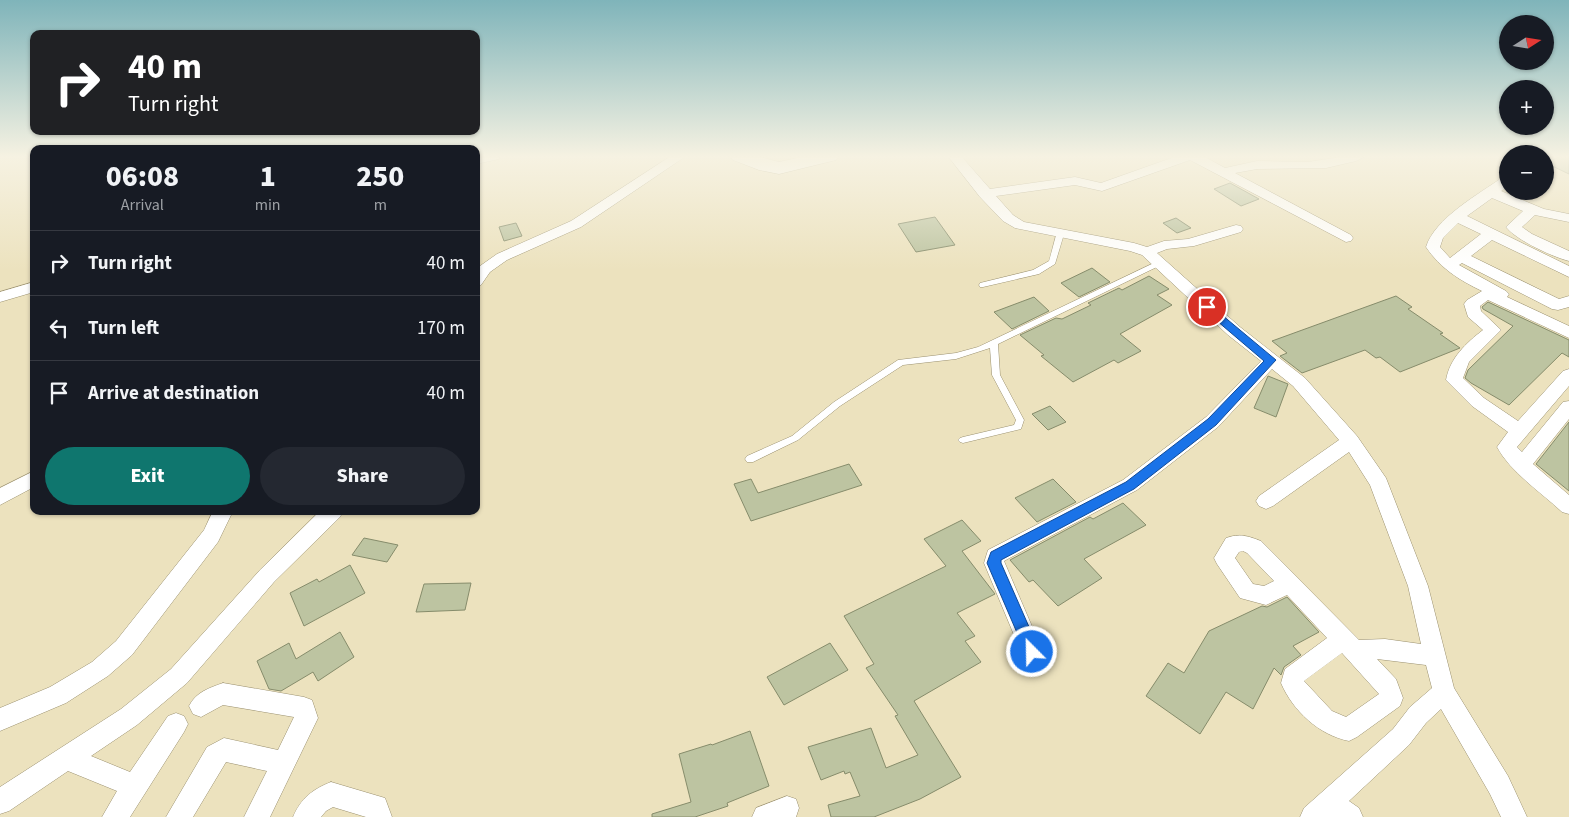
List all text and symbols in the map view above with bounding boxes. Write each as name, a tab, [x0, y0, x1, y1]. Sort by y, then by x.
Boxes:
north arrow	[1499, 15, 1554, 70]
map controls	[1499, 15, 1554, 200]
text: 40 m	[128, 42, 202, 92]
icon: right	[45, 50, 110, 115]
button: +	[1499, 80, 1554, 135]
text: Turn right	[128, 88, 218, 120]
button: −	[1499, 145, 1554, 200]
text: 06:08	[106, 155, 179, 198]
text: 1	[260, 155, 276, 198]
text: 250	[356, 155, 404, 198]
text: Arrival	[121, 194, 164, 216]
text: min	[255, 194, 281, 216]
text: m	[374, 194, 387, 216]
icon: right	[45, 249, 73, 277]
text: Turn right	[88, 250, 172, 277]
text: 40 m	[427, 250, 465, 277]
pin	[1186, 286, 1228, 328]
icon: arrive	[1193, 293, 1221, 321]
icon: left	[45, 314, 73, 342]
text: Turn left	[88, 315, 159, 342]
text: 170 m	[417, 315, 465, 342]
icon: arrive	[45, 379, 73, 407]
text: Arrive at destination	[88, 380, 259, 407]
text: 40 m	[427, 380, 465, 407]
button: Exit	[45, 447, 250, 505]
button: Share	[260, 447, 465, 505]
position arrow	[1005, 625, 1057, 677]

